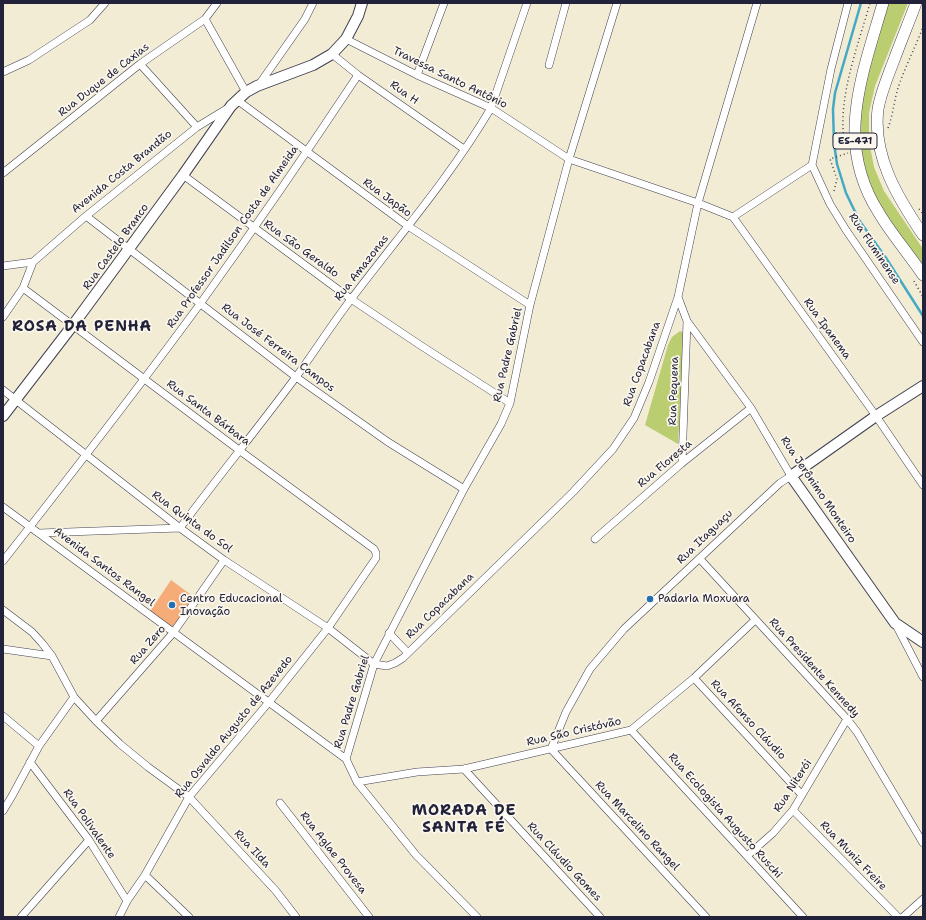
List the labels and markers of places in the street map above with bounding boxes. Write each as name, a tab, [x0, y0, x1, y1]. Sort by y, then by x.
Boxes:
place label: Centro Educacional Inovação	[180, 592, 282, 618]
place label: Padaria Moxuara	[658, 592, 750, 606]
marker: Padaria Moxuara	[645, 594, 655, 604]
marker: Centro Educacional Inovação	[167, 600, 177, 610]

